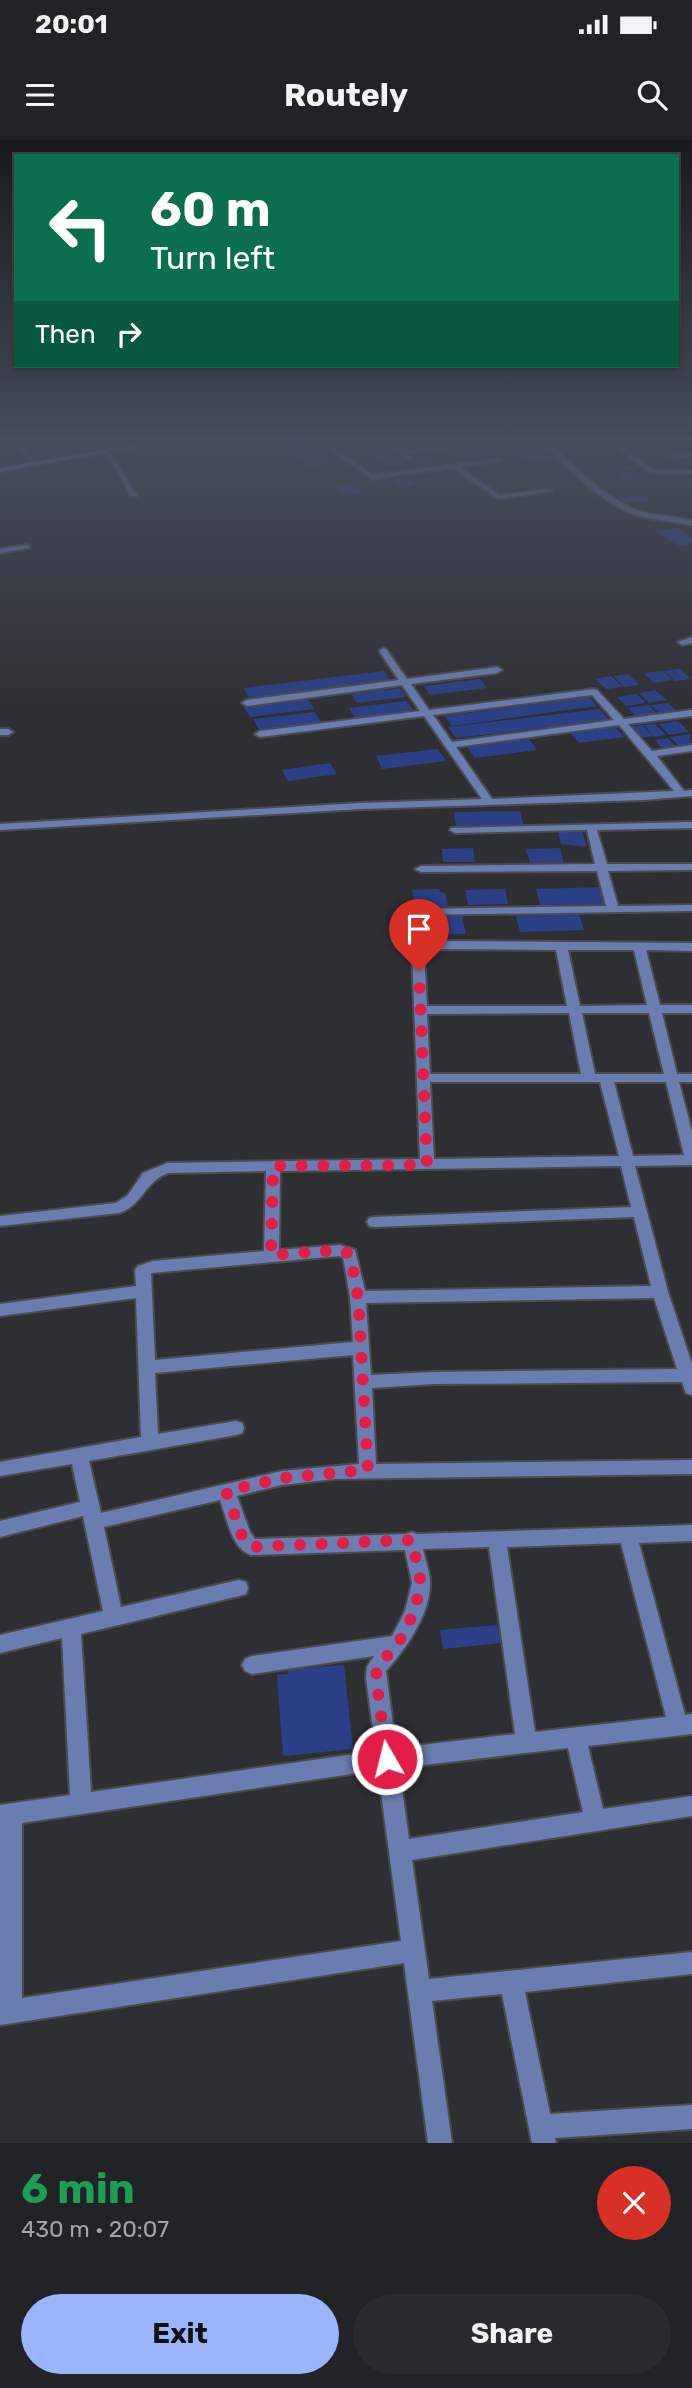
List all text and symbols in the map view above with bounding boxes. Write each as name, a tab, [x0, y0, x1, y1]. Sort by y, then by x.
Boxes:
text: 20:01	[35, 9, 108, 40]
icon: menu	[21, 76, 59, 114]
text: Routely	[284, 76, 408, 114]
icon: search	[633, 76, 671, 114]
text: 60 m	[150, 180, 271, 238]
icon: left	[35, 182, 126, 273]
text: Turn left	[150, 239, 275, 277]
icon: right	[110, 315, 148, 353]
text: Then	[35, 319, 96, 350]
pin	[389, 899, 449, 971]
icon: arrive	[400, 910, 438, 948]
position arrow	[350, 1722, 424, 1796]
text: 6 min	[21, 2164, 135, 2214]
button: close	[597, 2166, 671, 2240]
text: 430 m · 20:07	[21, 2215, 169, 2243]
button: Exit	[21, 2294, 339, 2374]
button: Share	[353, 2294, 671, 2374]

